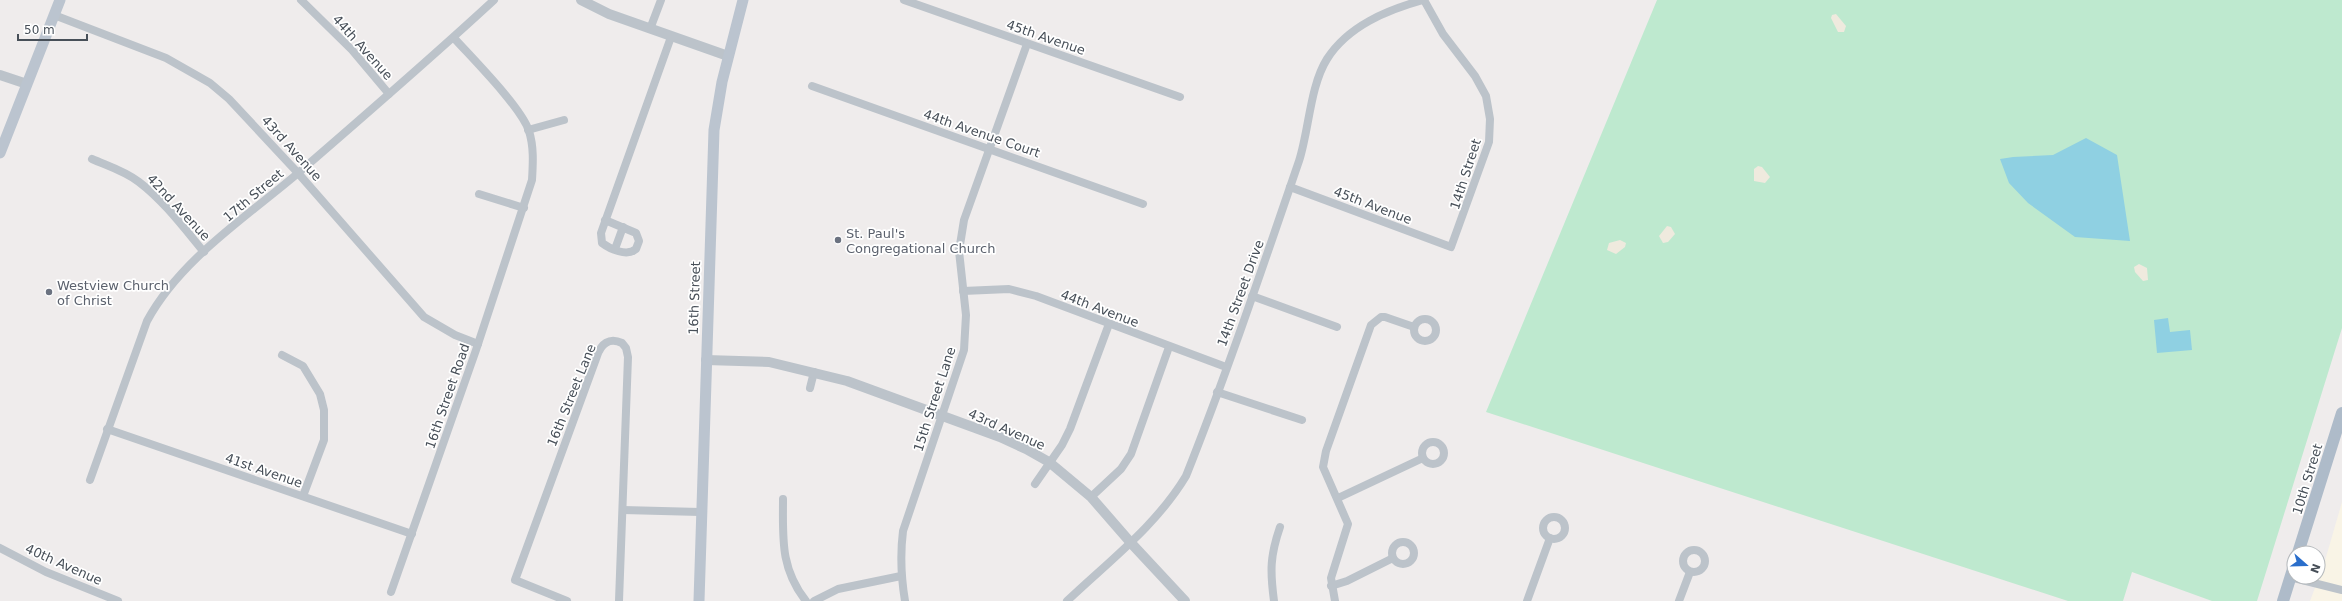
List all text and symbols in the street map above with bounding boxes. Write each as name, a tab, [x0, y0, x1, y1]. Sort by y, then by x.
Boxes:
street label: 44th Avenue	[330, 12, 396, 83]
scale bar	[18, 16, 87, 42]
street label: 45th Avenue	[1004, 17, 1087, 58]
text: 50 m	[24, 23, 55, 37]
street label: 44th Avenue Court	[922, 106, 1042, 160]
street label: 43rd Avenue	[259, 113, 325, 184]
street label: 14th Street	[1447, 137, 1484, 211]
street label: 17th Street	[220, 166, 286, 225]
street label: 42nd Avenue	[144, 171, 213, 244]
street label: 45th Avenue	[1332, 184, 1414, 227]
place label: St. Paul's Congregational Church	[846, 226, 995, 256]
marker: St. Paul's Congregational Church	[833, 235, 843, 245]
street label: 14th Street Drive	[1214, 238, 1267, 349]
street label: 16th Street	[686, 261, 703, 335]
place label: Westview Church of Christ	[57, 278, 169, 308]
marker: Westview Church of Christ	[44, 287, 54, 297]
street label: 44th Avenue	[1059, 287, 1141, 330]
street label: 16th Street Road	[422, 342, 473, 451]
street label: 16th Street Lane	[544, 342, 599, 449]
street label: 15th Street Lane	[910, 345, 958, 453]
street label: 43rd Avenue	[966, 406, 1047, 453]
street label: 10th Street	[2290, 442, 2325, 516]
street label: 41st Avenue	[223, 450, 305, 491]
street label: 40th Avenue	[23, 541, 104, 588]
north arrow	[2286, 545, 2326, 585]
text: N	[2307, 562, 2323, 575]

